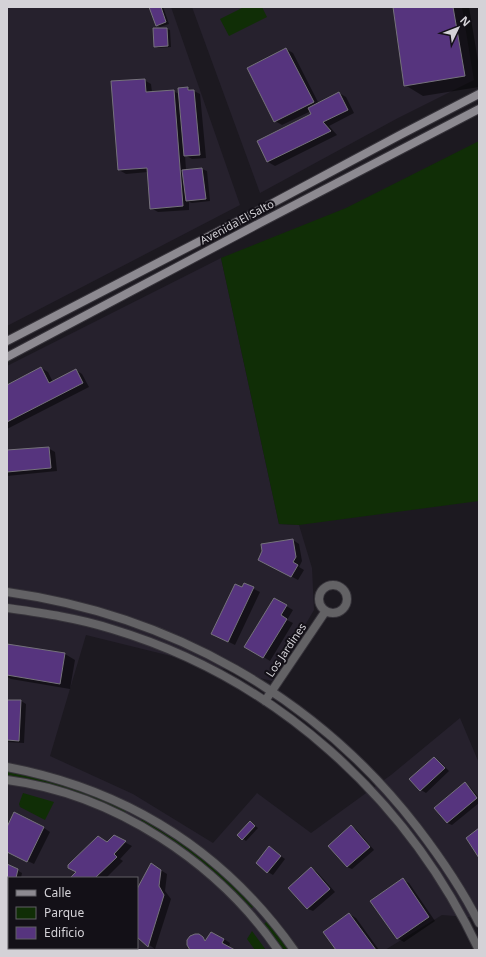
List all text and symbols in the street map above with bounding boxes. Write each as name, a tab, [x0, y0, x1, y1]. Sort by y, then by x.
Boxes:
north arrow	[438, 8, 478, 48]
text: N	[457, 12, 474, 29]
street label: Avenida El Salto	[197, 196, 277, 247]
street label: Los Jardines	[262, 620, 309, 680]
legend	[8, 877, 138, 949]
text: Calle	[44, 884, 72, 901]
text: Parque	[44, 904, 85, 921]
text: Edificio	[44, 924, 85, 941]

